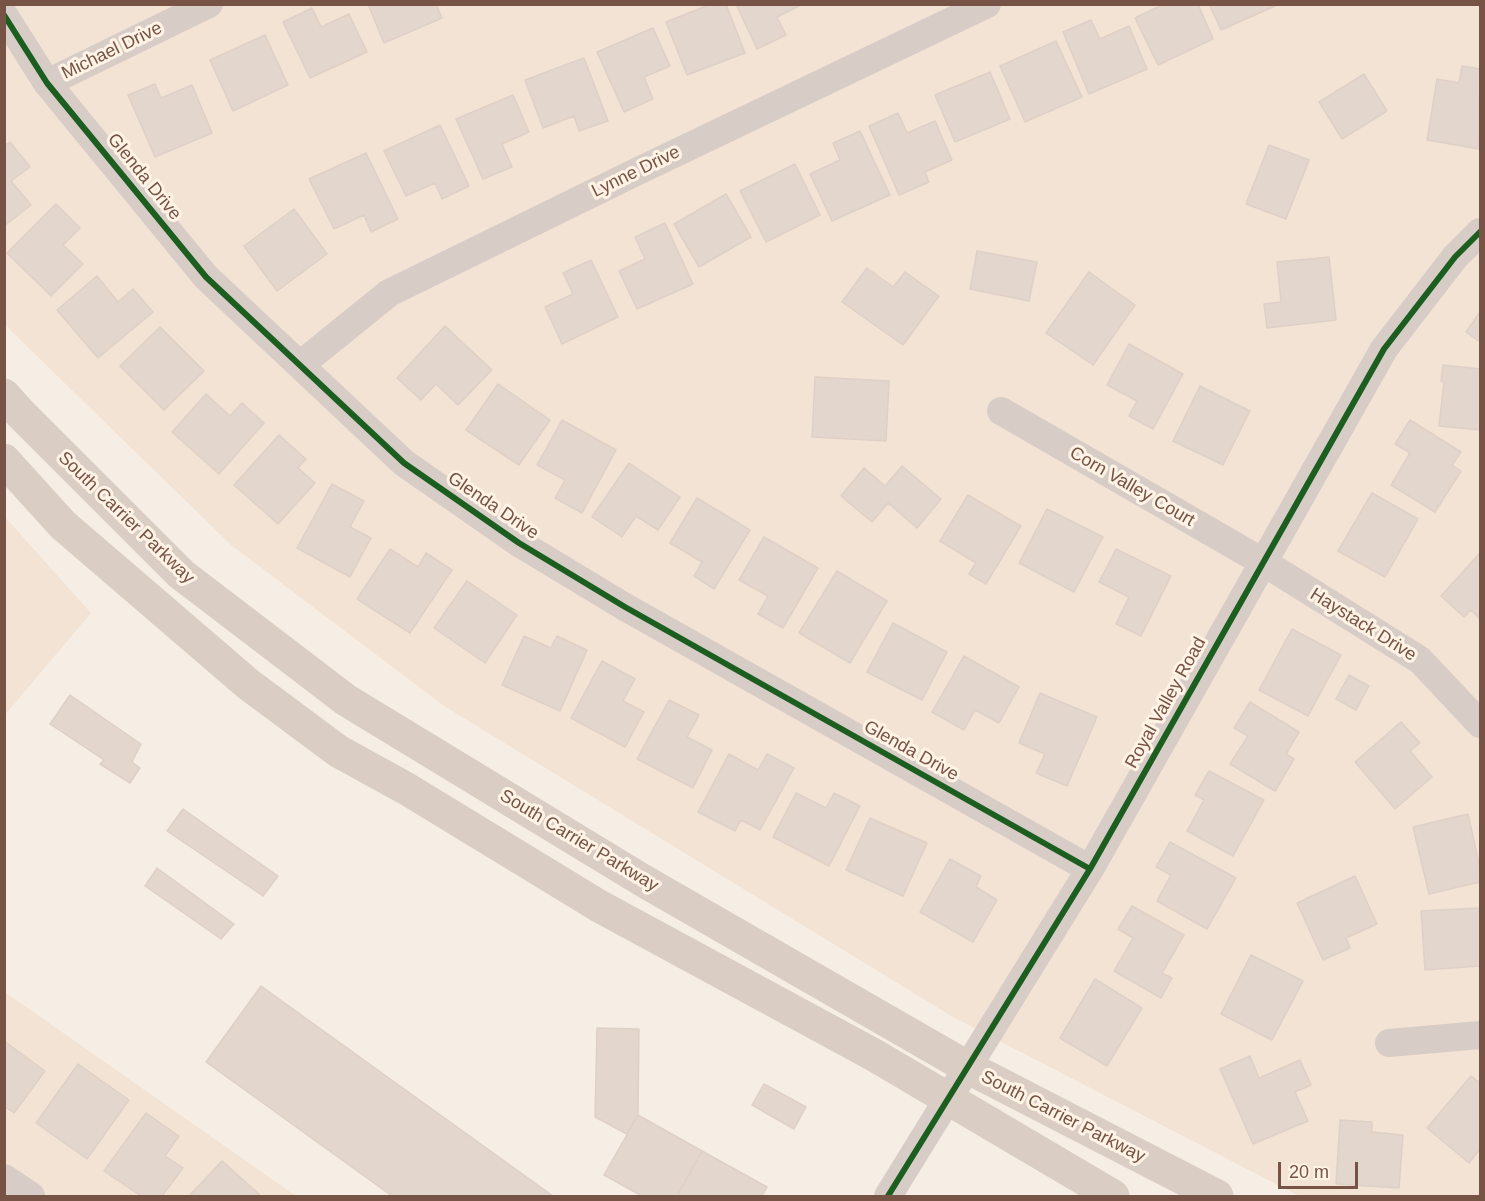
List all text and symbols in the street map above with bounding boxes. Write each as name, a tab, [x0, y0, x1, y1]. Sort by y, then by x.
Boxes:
street label: Michael Drive	[58, 17, 166, 85]
street label: Glenda Drive	[103, 129, 185, 225]
street label: Lynne Drive	[588, 141, 684, 203]
street label: Corn Valley Court	[1066, 442, 1198, 532]
street label: South Carrier Parkway	[53, 447, 199, 589]
street label: Glenda Drive	[443, 468, 543, 544]
street label: Haystack Drive	[1306, 584, 1420, 666]
street label: Royal Valley Road	[1121, 634, 1211, 772]
street label: Glenda Drive	[860, 716, 962, 786]
street label: South Carrier Parkway	[496, 785, 662, 897]
street label: South Carrier Parkway	[977, 1066, 1149, 1168]
scale bar	[1281, 1150, 1360, 1188]
text: 20 m	[1289, 1162, 1329, 1182]

